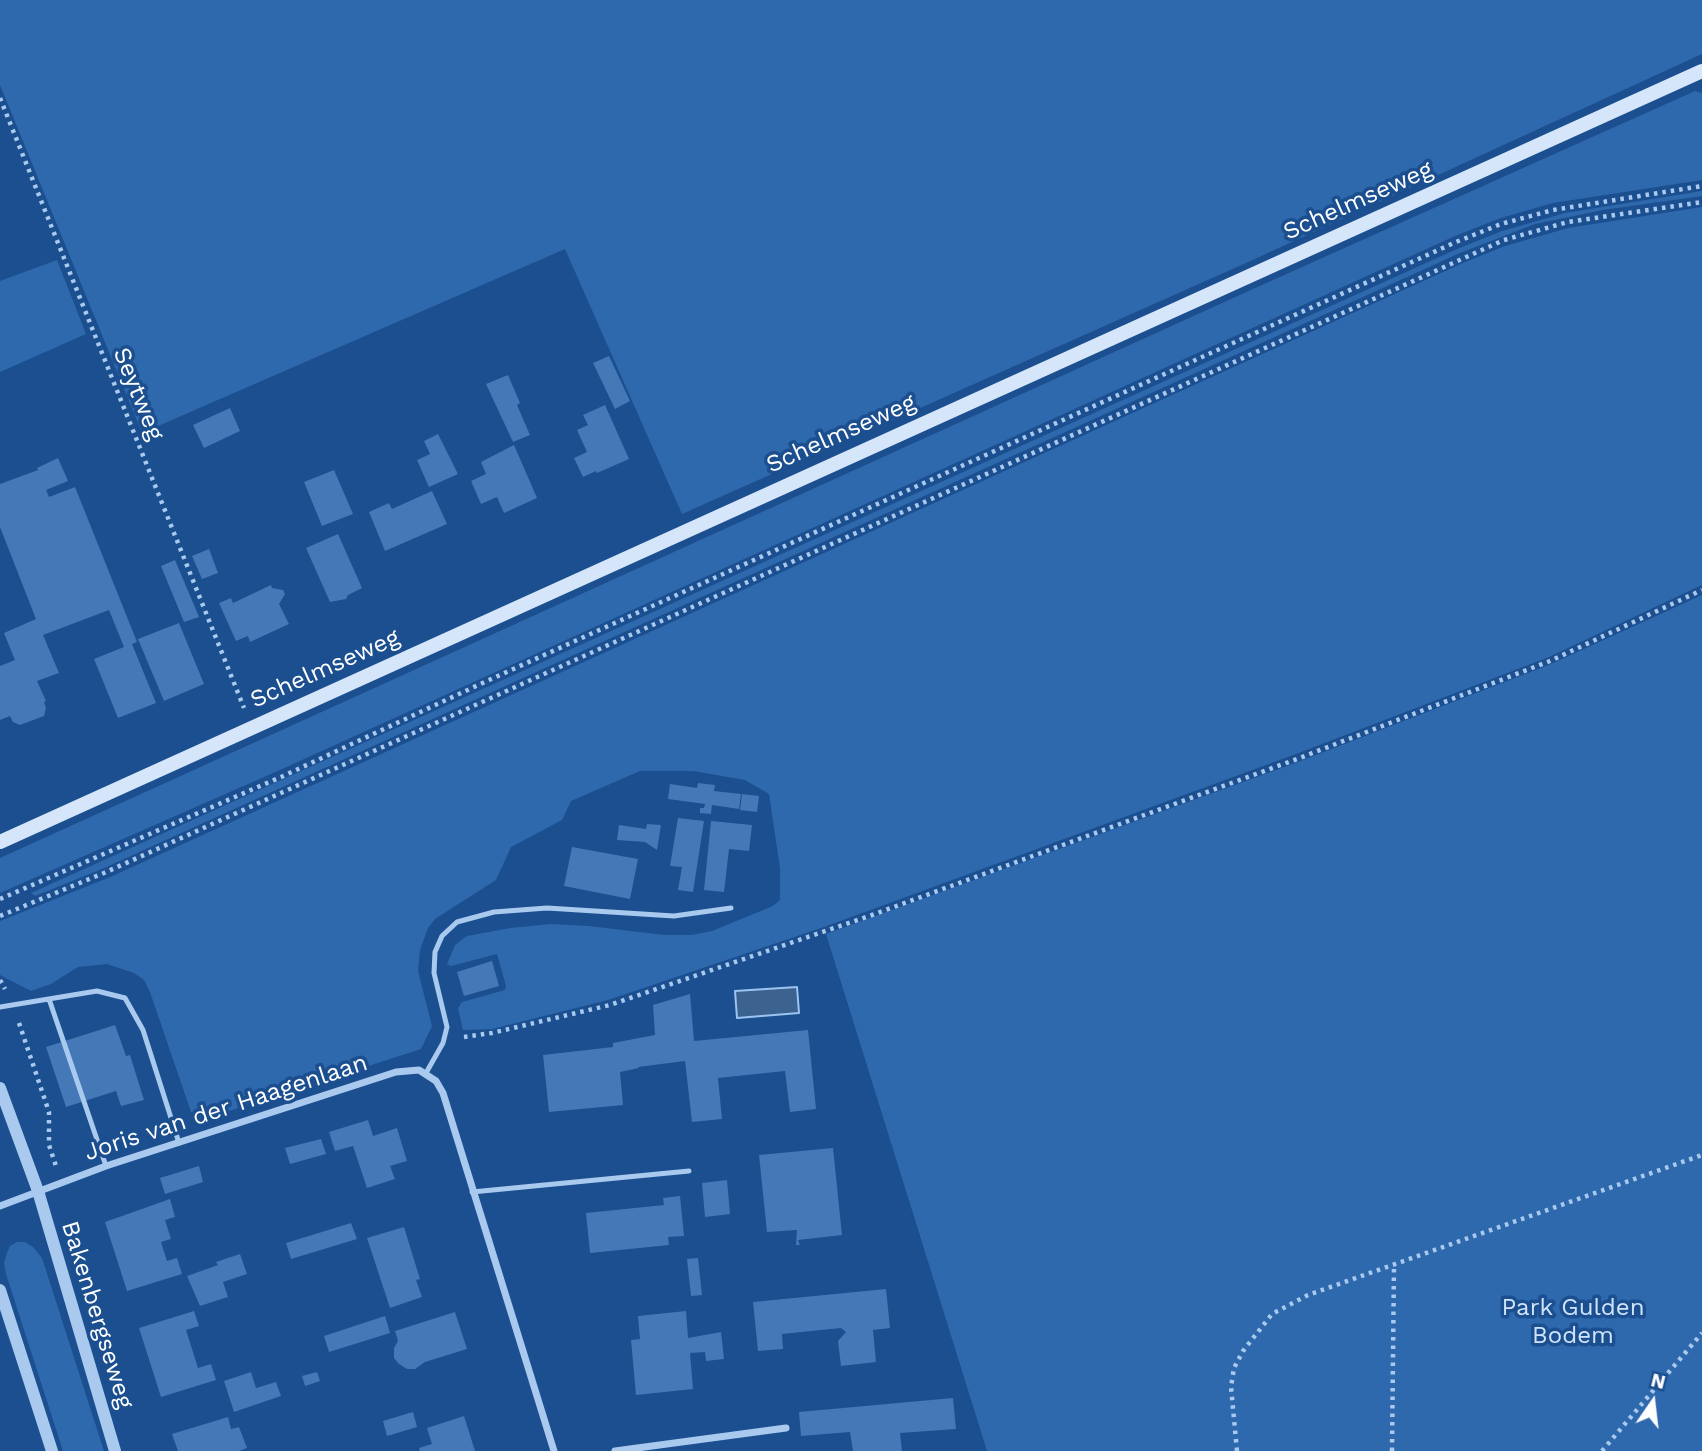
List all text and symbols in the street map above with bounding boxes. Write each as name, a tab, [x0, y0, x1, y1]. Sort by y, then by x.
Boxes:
street label: Schelmseweg	[1279, 155, 1437, 247]
street label: Seytweg	[106, 343, 170, 445]
street label: Schelmseweg	[762, 388, 920, 480]
street label: Schelmseweg	[246, 623, 404, 715]
street label: Joris van der Haagenlaan	[81, 1049, 371, 1167]
street label: Bakenbergseweg	[55, 1218, 139, 1412]
park label: Park Gulden Bodem	[1501, 1294, 1645, 1350]
north arrow	[1618, 1367, 1688, 1437]
text: N	[1649, 1368, 1668, 1394]

